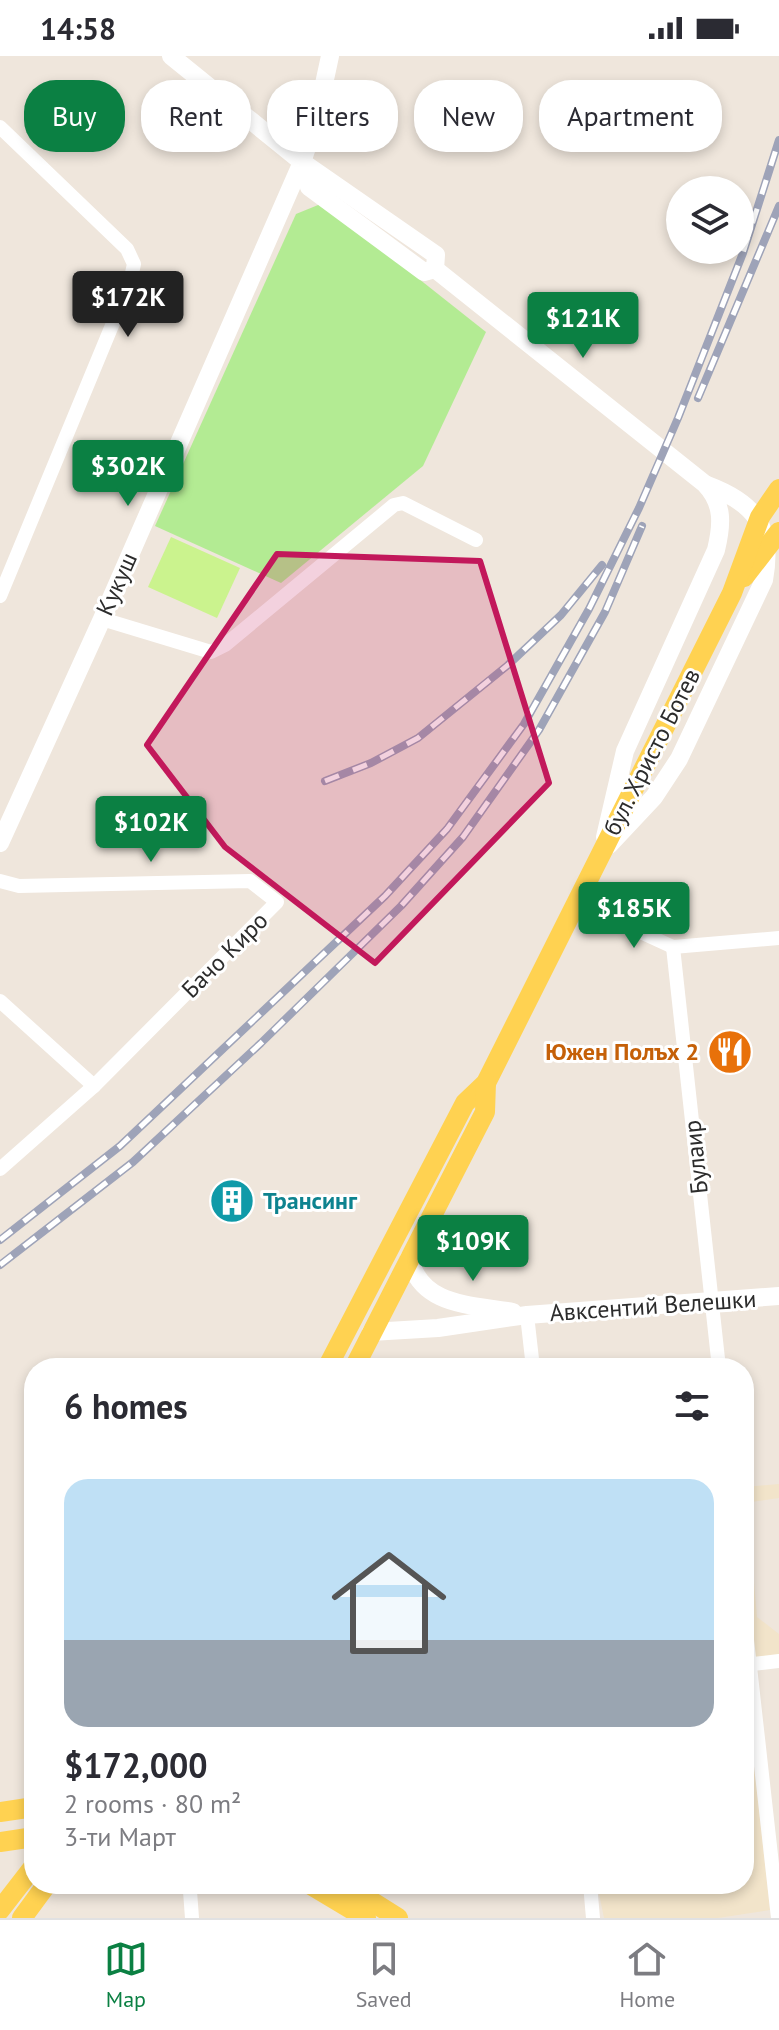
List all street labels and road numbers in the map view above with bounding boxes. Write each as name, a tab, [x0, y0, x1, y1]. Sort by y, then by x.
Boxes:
street label: Кукуш	[89, 547, 144, 620]
street label: бул. Христо Ботев	[596, 663, 707, 840]
street label: Бачо Киро	[175, 905, 274, 1004]
street label: Булаир	[676, 1119, 715, 1196]
street label: Авксентий Велешки	[549, 1283, 757, 1328]

